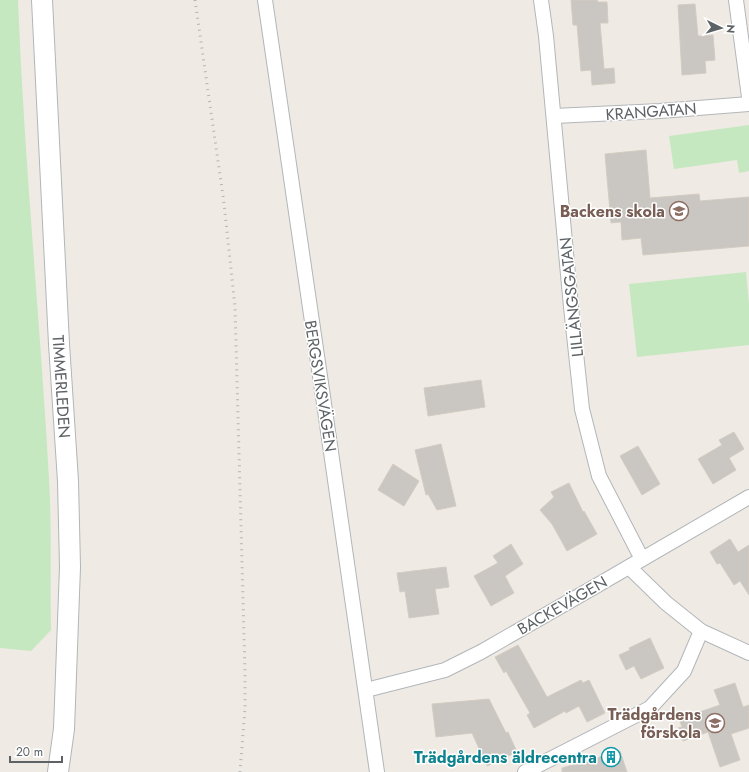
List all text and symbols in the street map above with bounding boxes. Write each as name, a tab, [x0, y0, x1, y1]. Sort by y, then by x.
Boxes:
north arrow	[701, 8, 741, 48]
text: N	[723, 24, 739, 34]
street label: KRANGATAN	[605, 97, 697, 126]
place label: Backens skola	[560, 200, 665, 223]
school or university icon: Backens skola	[668, 200, 690, 222]
street label: LILLÄNGSGATAN	[554, 236, 589, 358]
street label: BERGSVIKSVÄGEN	[299, 319, 342, 453]
street label: TIMMERLEDEN	[47, 334, 76, 439]
street label: BACKEVÄGEN	[513, 570, 611, 640]
place label: Trädgårdens förskola	[608, 703, 701, 744]
school or university icon: Trädgårdens förskola	[704, 712, 726, 734]
scale bar	[10, 738, 62, 764]
text: 20 m	[16, 743, 43, 761]
place label: Trädgårdens äldrecentra	[414, 746, 597, 769]
building icon: Trädgårdens äldrecentra	[600, 746, 622, 768]

